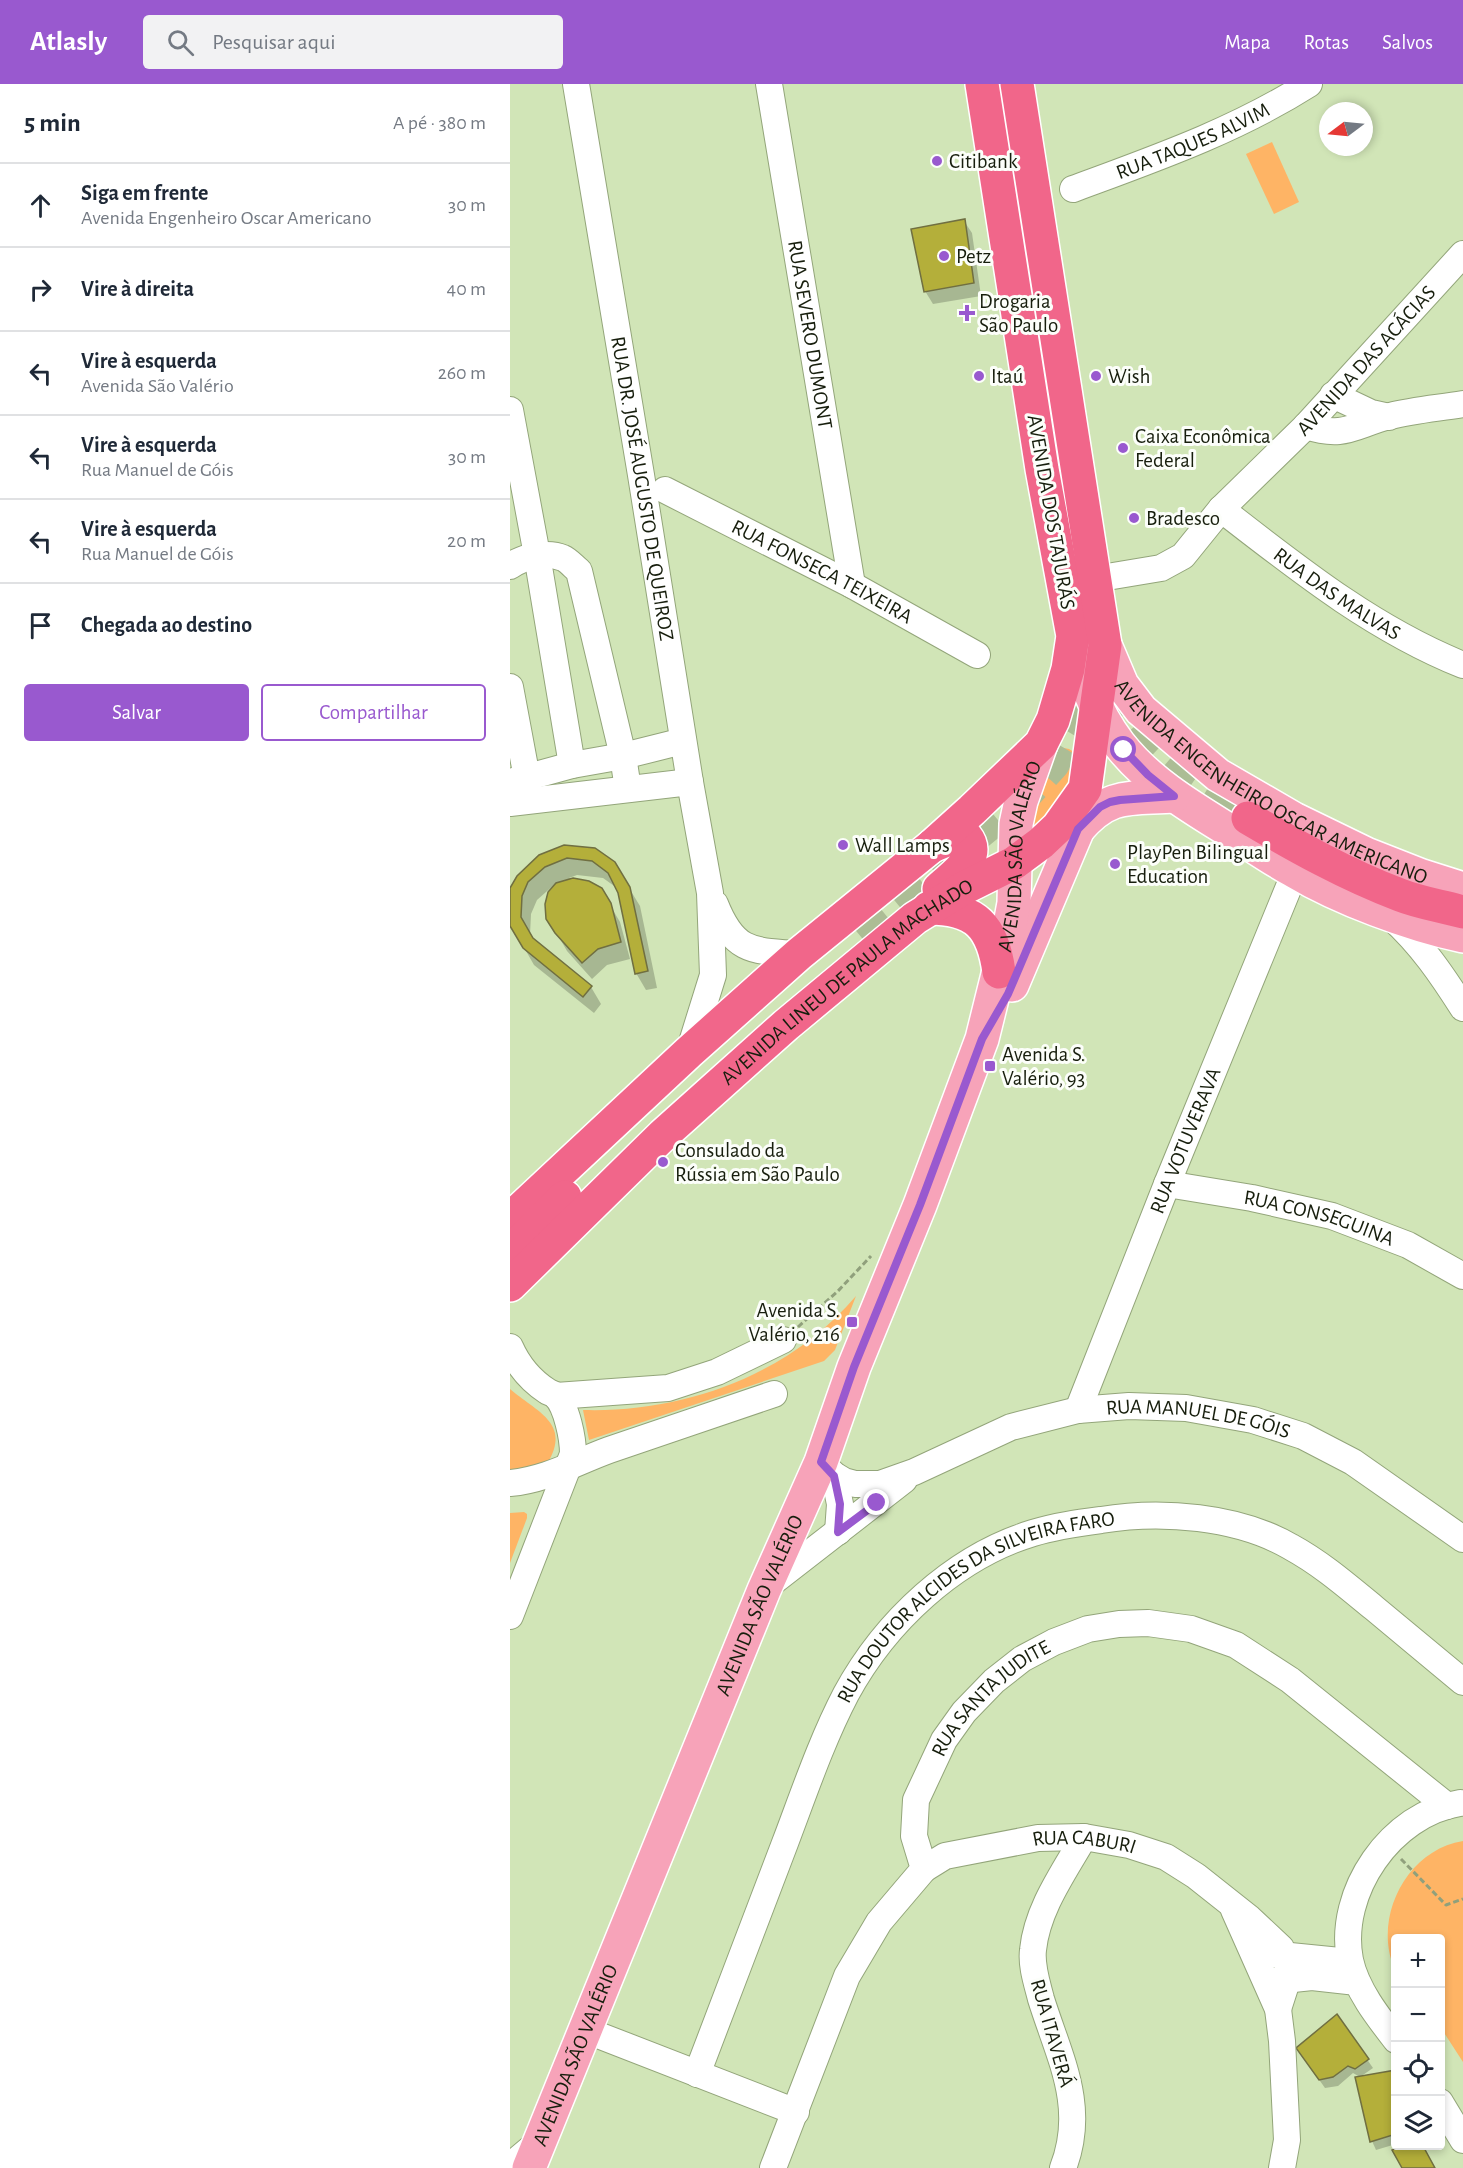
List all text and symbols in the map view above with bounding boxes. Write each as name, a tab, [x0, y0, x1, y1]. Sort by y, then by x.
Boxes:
search box	[143, 15, 563, 69]
icon: search	[164, 26, 197, 59]
text: Atlasly	[30, 28, 107, 56]
text: Pesquisar aqui	[212, 31, 335, 53]
text: Mapa	[1224, 32, 1271, 53]
text: Rotas	[1304, 32, 1349, 53]
text: Salvos	[1382, 32, 1433, 53]
street label: RUA TAQUES ALVIM	[1113, 99, 1273, 183]
north arrow	[1319, 102, 1373, 156]
text: 5 min	[24, 110, 81, 136]
text: A pé · 380 m	[393, 113, 486, 133]
place label: Citibank	[949, 151, 1018, 172]
marker: Citibank	[930, 154, 944, 168]
text: Siga em frente	[81, 182, 208, 204]
icon: ahead	[24, 189, 57, 222]
text: 30 m	[448, 195, 486, 215]
text: Avenida Engenheiro Oscar Americano	[81, 208, 372, 228]
street label: RUA SEVERO DUMONT	[785, 239, 836, 431]
place label: Petz	[956, 246, 991, 267]
marker: Petz	[937, 249, 951, 263]
icon: right	[24, 273, 57, 306]
text: Vire à direita	[81, 278, 194, 300]
text: 40 m	[447, 279, 486, 299]
street label: AVENIDA DAS ACÁCIAS	[1293, 281, 1439, 439]
place label: Drogaria São Paulo	[979, 291, 1058, 336]
marker: Drogaria São Paulo	[960, 306, 974, 320]
street label: RUA DR. JOSÉ AUGUSTO DE QUEIROZ	[608, 335, 678, 642]
text: Vire à esquerda	[81, 350, 217, 372]
icon: left	[24, 357, 57, 390]
text: 260 m	[438, 363, 486, 383]
place label: Itaú	[991, 366, 1024, 387]
place label: Wish	[1108, 366, 1151, 387]
marker: Itaú	[972, 369, 986, 383]
marker: Wish	[1089, 369, 1103, 383]
text: Avenida São Valério	[81, 376, 234, 396]
street label: AVENIDA DOS TAJURÁS	[1024, 413, 1080, 611]
place label: Caixa Econômica Federal	[1135, 426, 1271, 471]
text: Vire à esquerda	[81, 434, 217, 456]
icon: left	[24, 441, 57, 474]
marker: Caixa Econômica Federal	[1116, 441, 1130, 455]
text: 30 m	[448, 447, 486, 467]
text: Rua Manuel de Góis	[81, 460, 234, 480]
place label: Bradesco	[1146, 508, 1220, 529]
marker: Bradesco	[1127, 511, 1141, 525]
street label: RUA FONSECA TEIXEIRA	[729, 515, 916, 627]
text: Vire à esquerda	[81, 518, 217, 540]
icon: left	[24, 525, 57, 558]
text: 20 m	[447, 531, 486, 551]
street label: RUA DAS MALVAS	[1270, 543, 1404, 644]
text: Rua Manuel de Góis	[81, 544, 234, 564]
icon: arrive	[24, 609, 57, 642]
text: Chegada ao destino	[81, 614, 252, 636]
street label: AVENIDA ENGENHEIRO OSCAR AMERICANO	[1111, 675, 1431, 888]
button: Salvar	[24, 684, 249, 741]
button: Compartilhar	[261, 684, 486, 741]
route start	[1110, 736, 1136, 762]
street label: AVENIDA SÃO VALÉRIO	[994, 758, 1045, 954]
place label: Wall Lamps	[855, 835, 950, 856]
marker: Wall Lamps	[836, 838, 850, 852]
place label: PlayPen Bilingual Education	[1127, 842, 1269, 887]
marker: PlayPen Bilingual Education	[1108, 857, 1122, 871]
street label: AVENIDA LINEU DE PAULA MACHADO	[716, 875, 976, 1089]
place label: Avenida S. Valério, 93	[1002, 1044, 1085, 1089]
marker: Avenida S. Valério, 93	[983, 1059, 997, 1073]
street label: RUA VOTUVERAVA	[1146, 1064, 1224, 1217]
place label: Consulado da Rússia em São Paulo	[675, 1140, 840, 1185]
marker: Consulado da Rússia em São Paulo	[656, 1155, 670, 1169]
street label: RUA CONSEGUINA	[1242, 1186, 1397, 1249]
place label: Avenida S. Valério, 216	[749, 1300, 840, 1345]
marker: Avenida S. Valério, 216	[845, 1315, 859, 1329]
street label: RUA MANUEL DE GÓIS	[1105, 1395, 1293, 1442]
route end	[863, 1489, 889, 1515]
street label: RUA DOUTOR ALCIDES DA SILVEIRA FARO	[833, 1508, 1116, 1706]
street label: AVENIDA SÃO VALÉRIO	[712, 1512, 807, 1699]
street label: RUA SANTA JUDITE	[927, 1636, 1053, 1759]
street label: RUA CABURI	[1030, 1826, 1139, 1857]
map controls	[1391, 1934, 1445, 2150]
button: +	[1391, 1934, 1445, 1988]
street label: AVENIDA SÃO VALÉRIO	[529, 1961, 621, 2149]
street label: RUA ITAVERÁ	[1027, 1976, 1079, 2089]
button: −	[1391, 1988, 1445, 2042]
button: locate	[1391, 2042, 1445, 2096]
button: layers	[1391, 2096, 1445, 2150]

